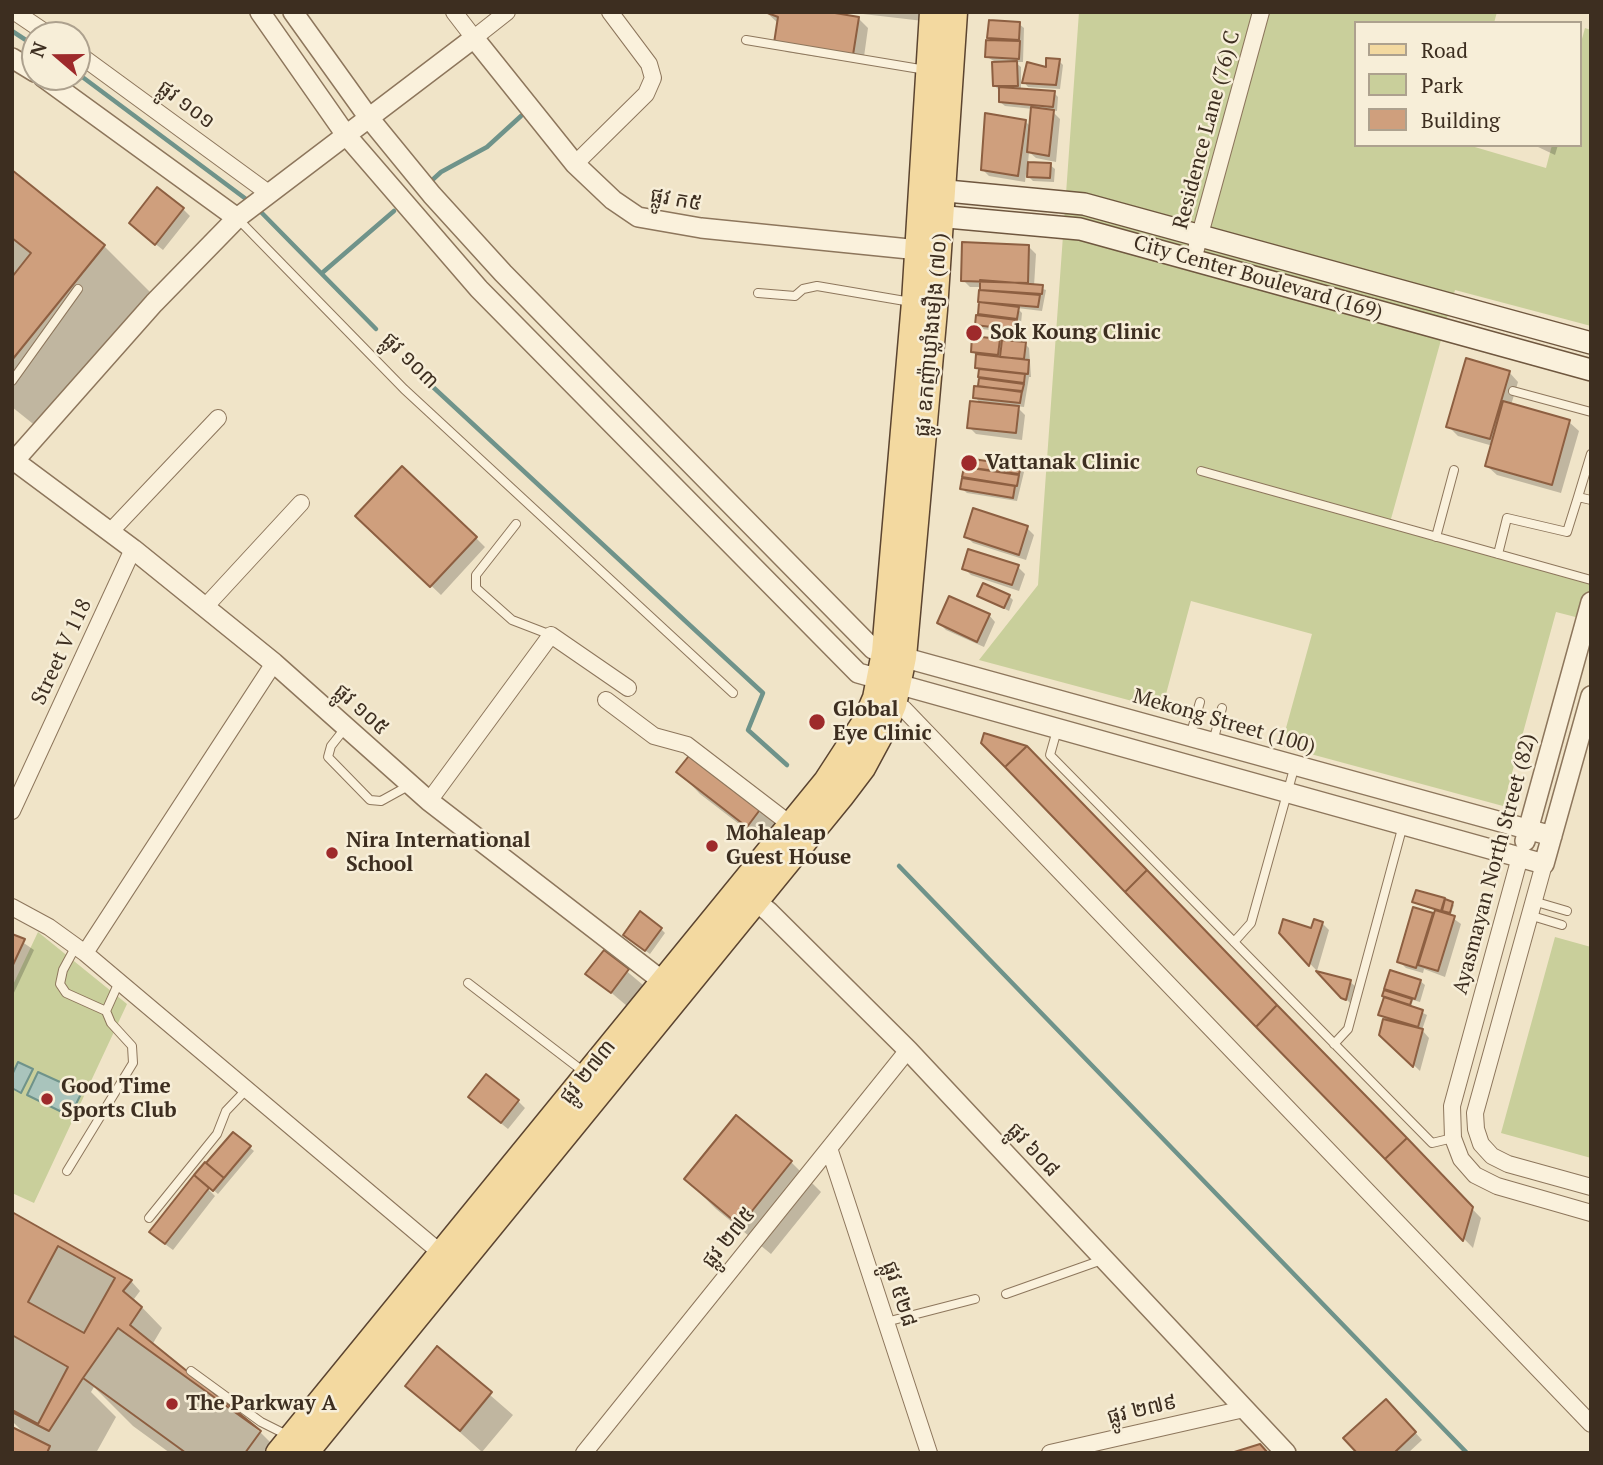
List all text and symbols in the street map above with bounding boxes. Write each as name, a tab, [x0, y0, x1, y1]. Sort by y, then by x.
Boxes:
north arrow	[21, 21, 91, 91]
legend	[1354, 21, 1582, 147]
street label: Residence Lane (76) C	[1168, 28, 1246, 232]
text: Road	[1421, 36, 1468, 64]
text: N	[23, 38, 52, 60]
text: Park	[1421, 71, 1463, 99]
street label: ផ្លូវ ១០១	[152, 75, 220, 135]
text: Building	[1421, 106, 1500, 134]
street label: ផ្លូវ ក៥	[648, 183, 704, 217]
street label: City Center Boulevard (169)	[1131, 230, 1385, 326]
street label: ផ្លូវ ឧកញ៉ាឃ្លាំងមឿង (៧០)	[911, 232, 953, 438]
place label: Sok Koung Clinic	[990, 320, 1161, 346]
marker: Sok Koung Clinic	[964, 323, 984, 343]
street label: ផ្លូវ ១០៣	[376, 327, 444, 395]
place label: Vattanak Clinic	[985, 450, 1140, 476]
marker: Vattanak Clinic	[959, 453, 979, 473]
street label: Street V 118	[26, 595, 98, 709]
street label: ផ្លូវ ១០៥	[328, 679, 394, 741]
street label: Mekong Street (100)	[1130, 684, 1318, 760]
place label: Global Eye Clinic	[833, 697, 932, 747]
marker: Global Eye Clinic	[807, 712, 827, 732]
street label: Ayasmayan North Street (82)	[1448, 731, 1542, 997]
place label: Mohaleap Guest House	[726, 821, 851, 871]
place label: Nira International School	[346, 828, 531, 878]
marker: Mohaleap Guest House	[704, 838, 720, 854]
marker: Nira International School	[324, 845, 340, 861]
street label: ផ្លូវ ២៧៣	[554, 1035, 622, 1109]
place label: Good Time Sports Club	[61, 1074, 177, 1124]
marker: Good Time Sports Club	[39, 1091, 55, 1107]
street label: ផ្លូវ ៦០៨	[1002, 1118, 1064, 1182]
street label: ផ្លូវ ២៧៥	[697, 1203, 761, 1273]
street label: ផ្លូវ ៥២៨	[877, 1258, 921, 1330]
street label: ផ្លូវ ២៧៩	[1105, 1390, 1179, 1430]
place label: The Parkway A	[186, 1391, 337, 1417]
marker: The Parkway A	[164, 1396, 180, 1412]

